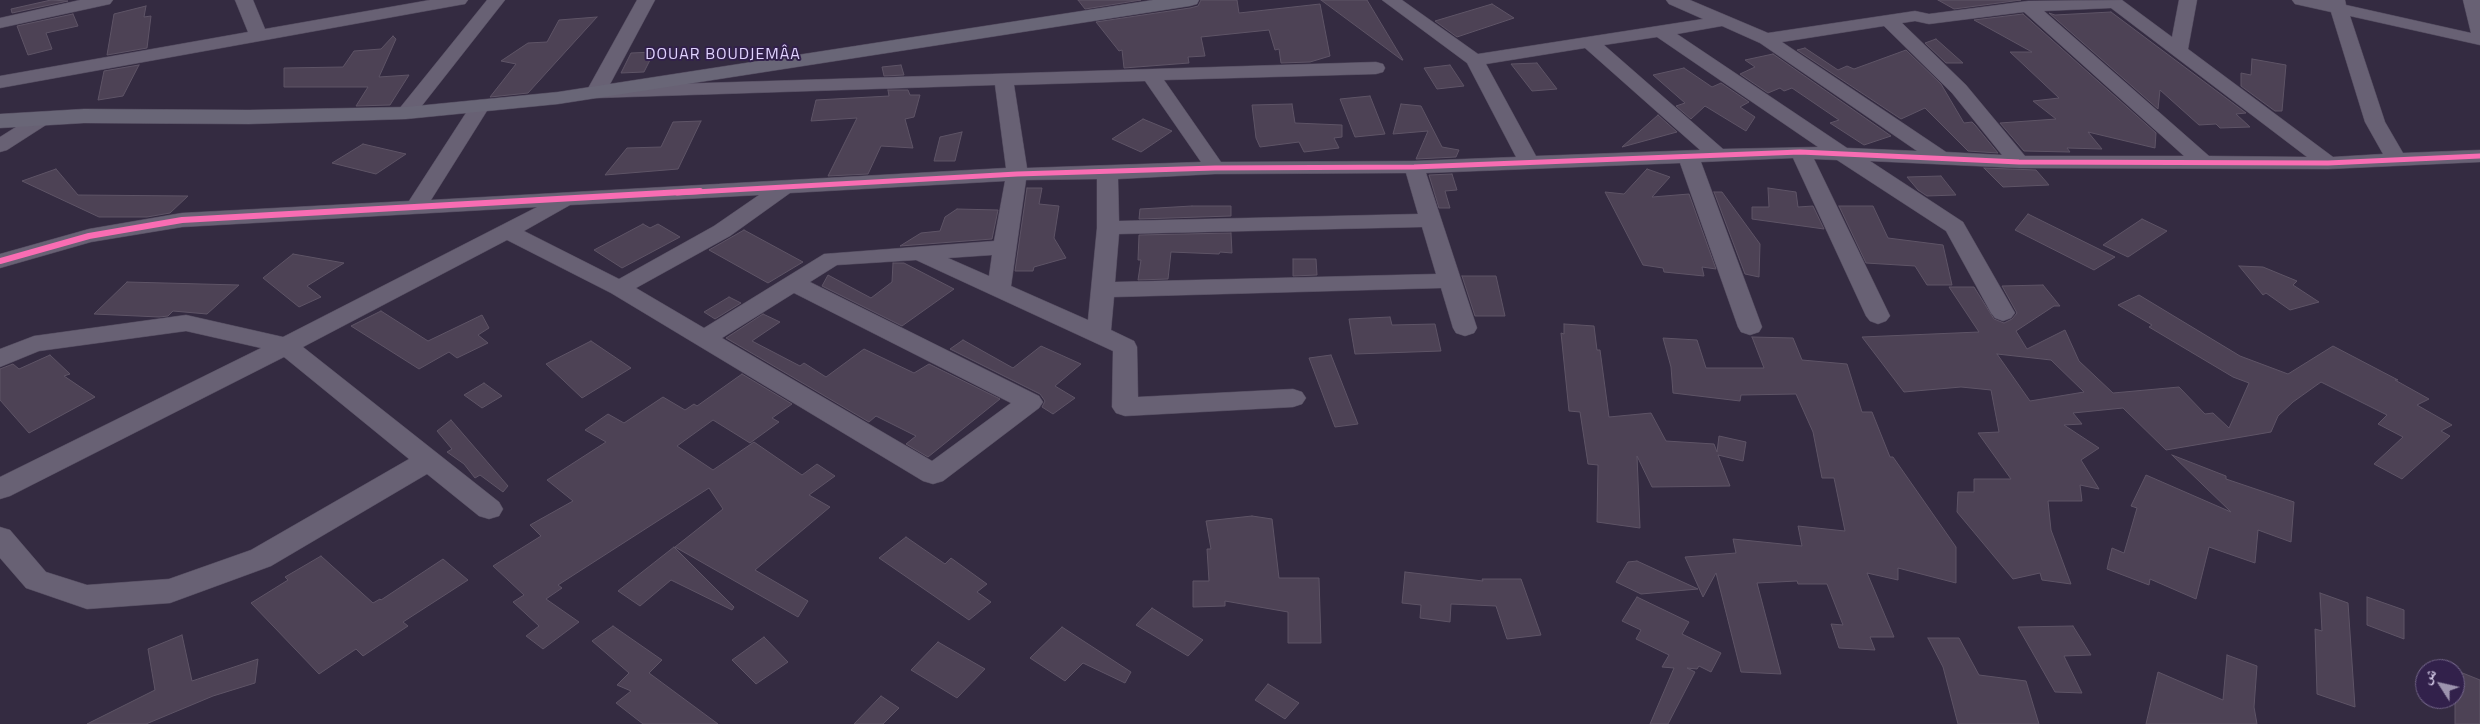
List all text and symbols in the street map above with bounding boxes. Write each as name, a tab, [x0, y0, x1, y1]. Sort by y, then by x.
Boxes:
district label: DOUAR BOUDJEMÂA	[643, 45, 803, 65]
north arrow	[2415, 659, 2465, 709]
text: ش	[2415, 664, 2441, 688]

